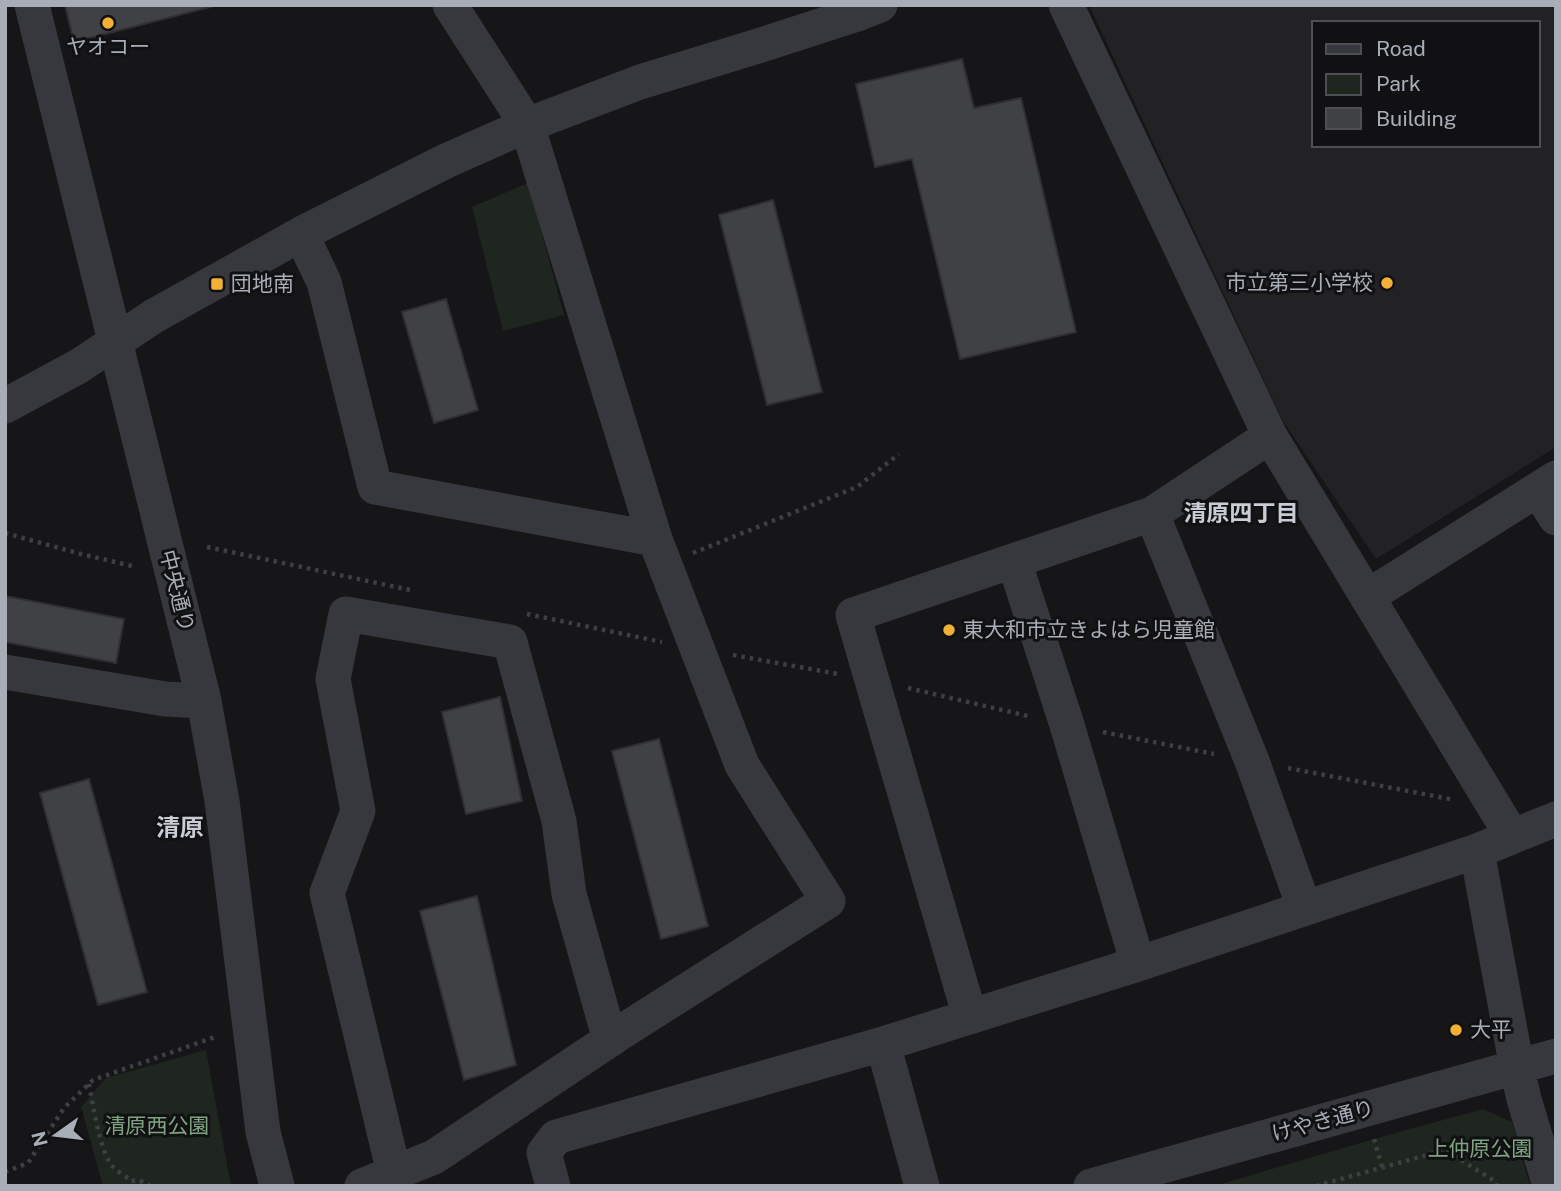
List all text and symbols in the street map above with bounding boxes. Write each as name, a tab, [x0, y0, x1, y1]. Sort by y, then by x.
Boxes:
marker: ヤオコー	[100, 15, 116, 31]
legend	[1312, 21, 1540, 147]
place label: ヤオコー	[66, 34, 150, 59]
text: Road	[1376, 36, 1426, 61]
text: Park	[1376, 71, 1421, 96]
text: Building	[1376, 106, 1457, 131]
place label: 市立第三小学校	[1226, 270, 1373, 295]
place label: 団地南	[231, 271, 294, 296]
marker: 市立第三小学校	[1379, 275, 1395, 291]
marker: 団地南	[209, 276, 225, 292]
district label: 清原四丁目	[1184, 499, 1299, 526]
street label: 中央通り	[155, 547, 200, 635]
place label: 東大和市立きよはら児童館	[963, 617, 1215, 642]
marker: 東大和市立きよはら児童館	[941, 622, 957, 638]
district label: 清原	[156, 813, 204, 841]
place label: 大平	[1470, 1017, 1512, 1042]
marker: 大平	[1448, 1022, 1464, 1038]
street label: けやき通り	[1269, 1095, 1377, 1146]
north arrow	[21, 1100, 91, 1170]
park label: 清原西公園	[105, 1113, 210, 1138]
text: N	[27, 1129, 52, 1149]
park label: 上仲原公園	[1428, 1136, 1533, 1161]

